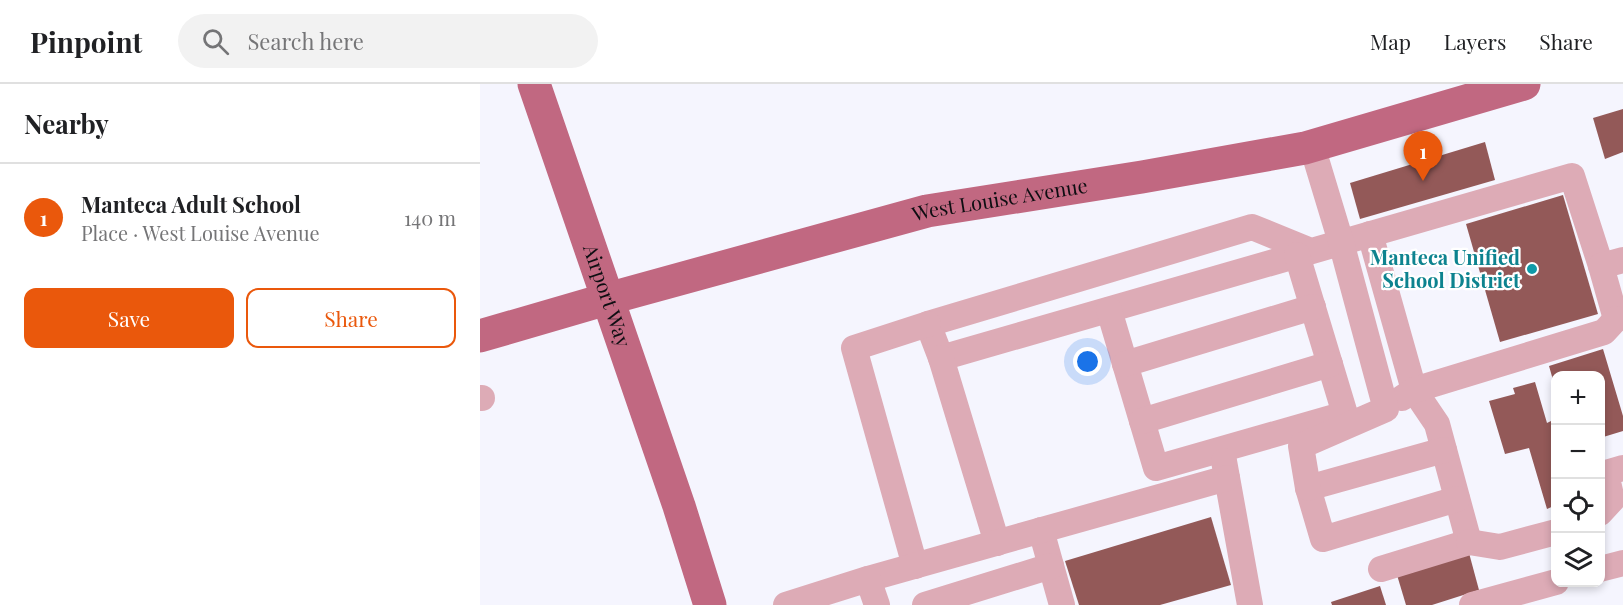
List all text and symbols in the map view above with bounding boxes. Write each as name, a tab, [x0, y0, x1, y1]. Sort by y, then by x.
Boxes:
search box	[178, 14, 598, 68]
text: Pinpoint	[30, 23, 142, 60]
icon: search	[199, 25, 232, 58]
text: Search here	[247, 26, 364, 56]
text: Map	[1370, 27, 1411, 55]
text: Layers	[1444, 27, 1506, 55]
text: Share	[1539, 27, 1593, 55]
text: Nearby	[24, 106, 109, 141]
pin: 1	[1404, 132, 1442, 181]
street label: West Louise Avenue	[908, 171, 1089, 227]
text: Manteca Adult School	[81, 189, 301, 219]
text: 1	[40, 204, 47, 231]
text: 140 m	[404, 204, 456, 231]
text: Place · West Louise Avenue	[81, 219, 320, 246]
street label: Airport Way	[578, 239, 638, 350]
place label: Manteca Unified School District	[1370, 243, 1521, 293]
marker: Manteca Unified School District	[1525, 262, 1539, 276]
button: Save	[24, 288, 234, 348]
button: Share	[246, 288, 456, 348]
your location	[1073, 347, 1102, 376]
map controls	[1551, 371, 1605, 587]
button: +	[1551, 371, 1605, 425]
button: −	[1551, 425, 1605, 479]
button: locate	[1551, 479, 1605, 533]
button: layers	[1551, 533, 1605, 587]

